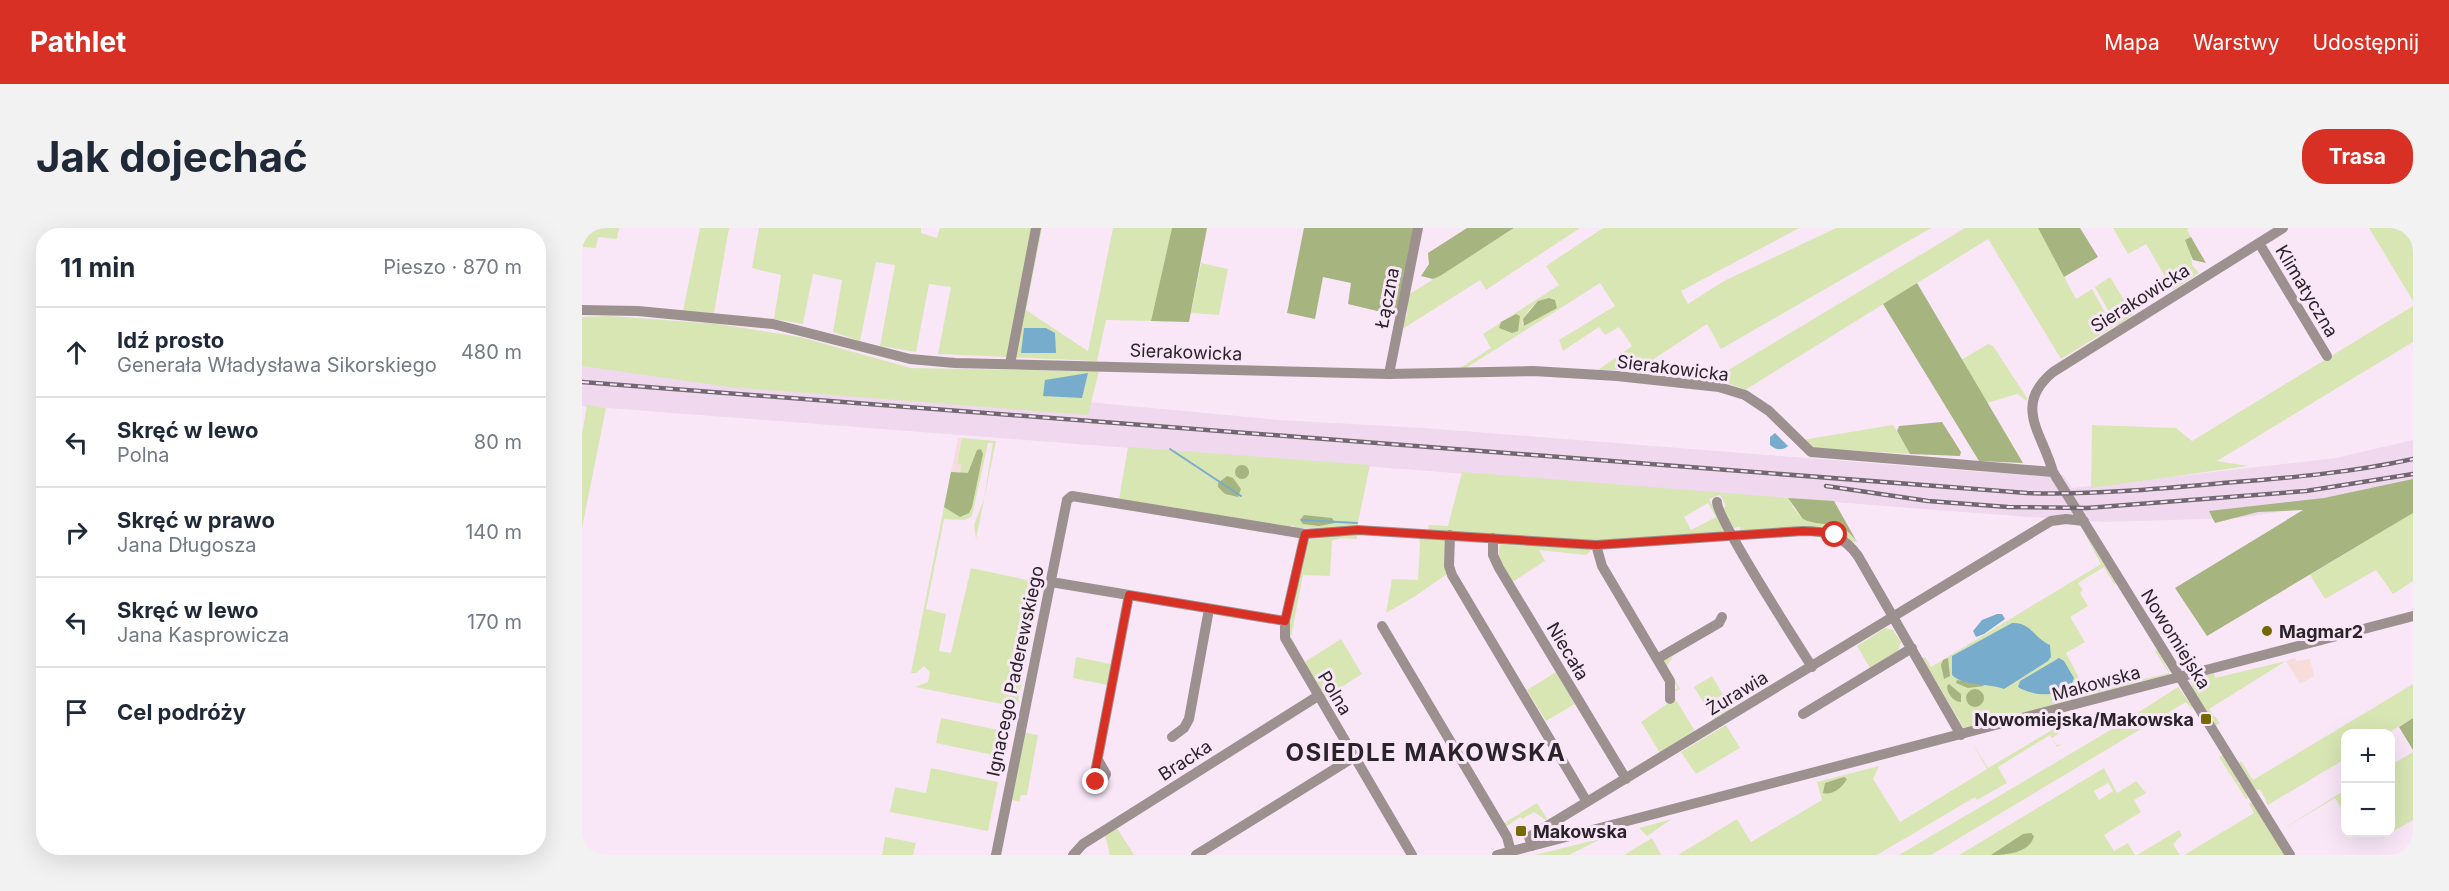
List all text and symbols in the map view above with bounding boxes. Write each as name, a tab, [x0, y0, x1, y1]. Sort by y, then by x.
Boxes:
text: Pathlet	[30, 25, 126, 59]
text: Mapa	[2104, 30, 2160, 55]
text: Warstwy	[2193, 30, 2279, 55]
text: Udostępnij	[2312, 30, 2419, 55]
button: Trasa	[2302, 129, 2413, 184]
text: Jak dojechać	[36, 131, 308, 182]
street label: Klimatyczna	[2271, 241, 2343, 341]
text: 11 min	[60, 252, 136, 283]
text: Pieszo · 870 m	[383, 255, 522, 279]
street label: Sierakowicka	[2087, 259, 2193, 337]
street label: Łączna	[1371, 266, 1403, 330]
text: Idź prosto	[117, 327, 224, 353]
icon: ahead	[60, 336, 93, 369]
text: 480 m	[461, 340, 522, 364]
street label: Sierakowicka	[1129, 340, 1243, 364]
street label: Sierakowicka	[1616, 351, 1730, 385]
text: Generała Władysława Sikorskiego	[117, 353, 437, 377]
text: Skręć w lewo	[117, 417, 258, 443]
icon: left	[60, 426, 93, 459]
text: 80 m	[474, 430, 522, 454]
text: Polna	[117, 443, 170, 467]
text: Skręć w prawo	[117, 507, 275, 533]
icon: right	[60, 516, 93, 549]
text: 140 m	[465, 520, 522, 544]
route start	[1821, 521, 1847, 547]
text: Jana Długosza	[117, 533, 257, 557]
street label: Ignacego Paderewskiego	[982, 564, 1048, 778]
street label: Nowomiejska	[2137, 585, 2215, 693]
text: Skręć w lewo	[117, 597, 258, 623]
icon: left	[60, 606, 93, 639]
text: 170 m	[467, 610, 522, 634]
street label: Niecała	[1543, 618, 1593, 684]
place label: Magmar2	[2279, 621, 2363, 642]
text: Jana Kasprowicza	[117, 623, 289, 647]
marker: Magmar2	[2260, 624, 2274, 638]
street label: Makowska	[2050, 661, 2142, 705]
street label: Żurawia	[1702, 666, 1772, 720]
street label: Polna	[1314, 667, 1356, 719]
icon: arrive	[60, 696, 93, 729]
text: Cel podróży	[117, 699, 246, 725]
place label: Nowomiejska/Makowska	[1974, 709, 2194, 730]
marker: Nowomiejska/Makowska	[2199, 712, 2213, 726]
map controls	[2341, 729, 2395, 837]
button: +	[2341, 729, 2395, 783]
street label: Bracka	[1155, 735, 1215, 785]
district label: OSIEDLE MAKOWSKA	[1286, 738, 1566, 767]
route end	[1082, 768, 1108, 794]
button: −	[2341, 783, 2395, 837]
place label: Makowska	[1533, 821, 1627, 842]
marker: Makowska	[1514, 824, 1528, 838]

